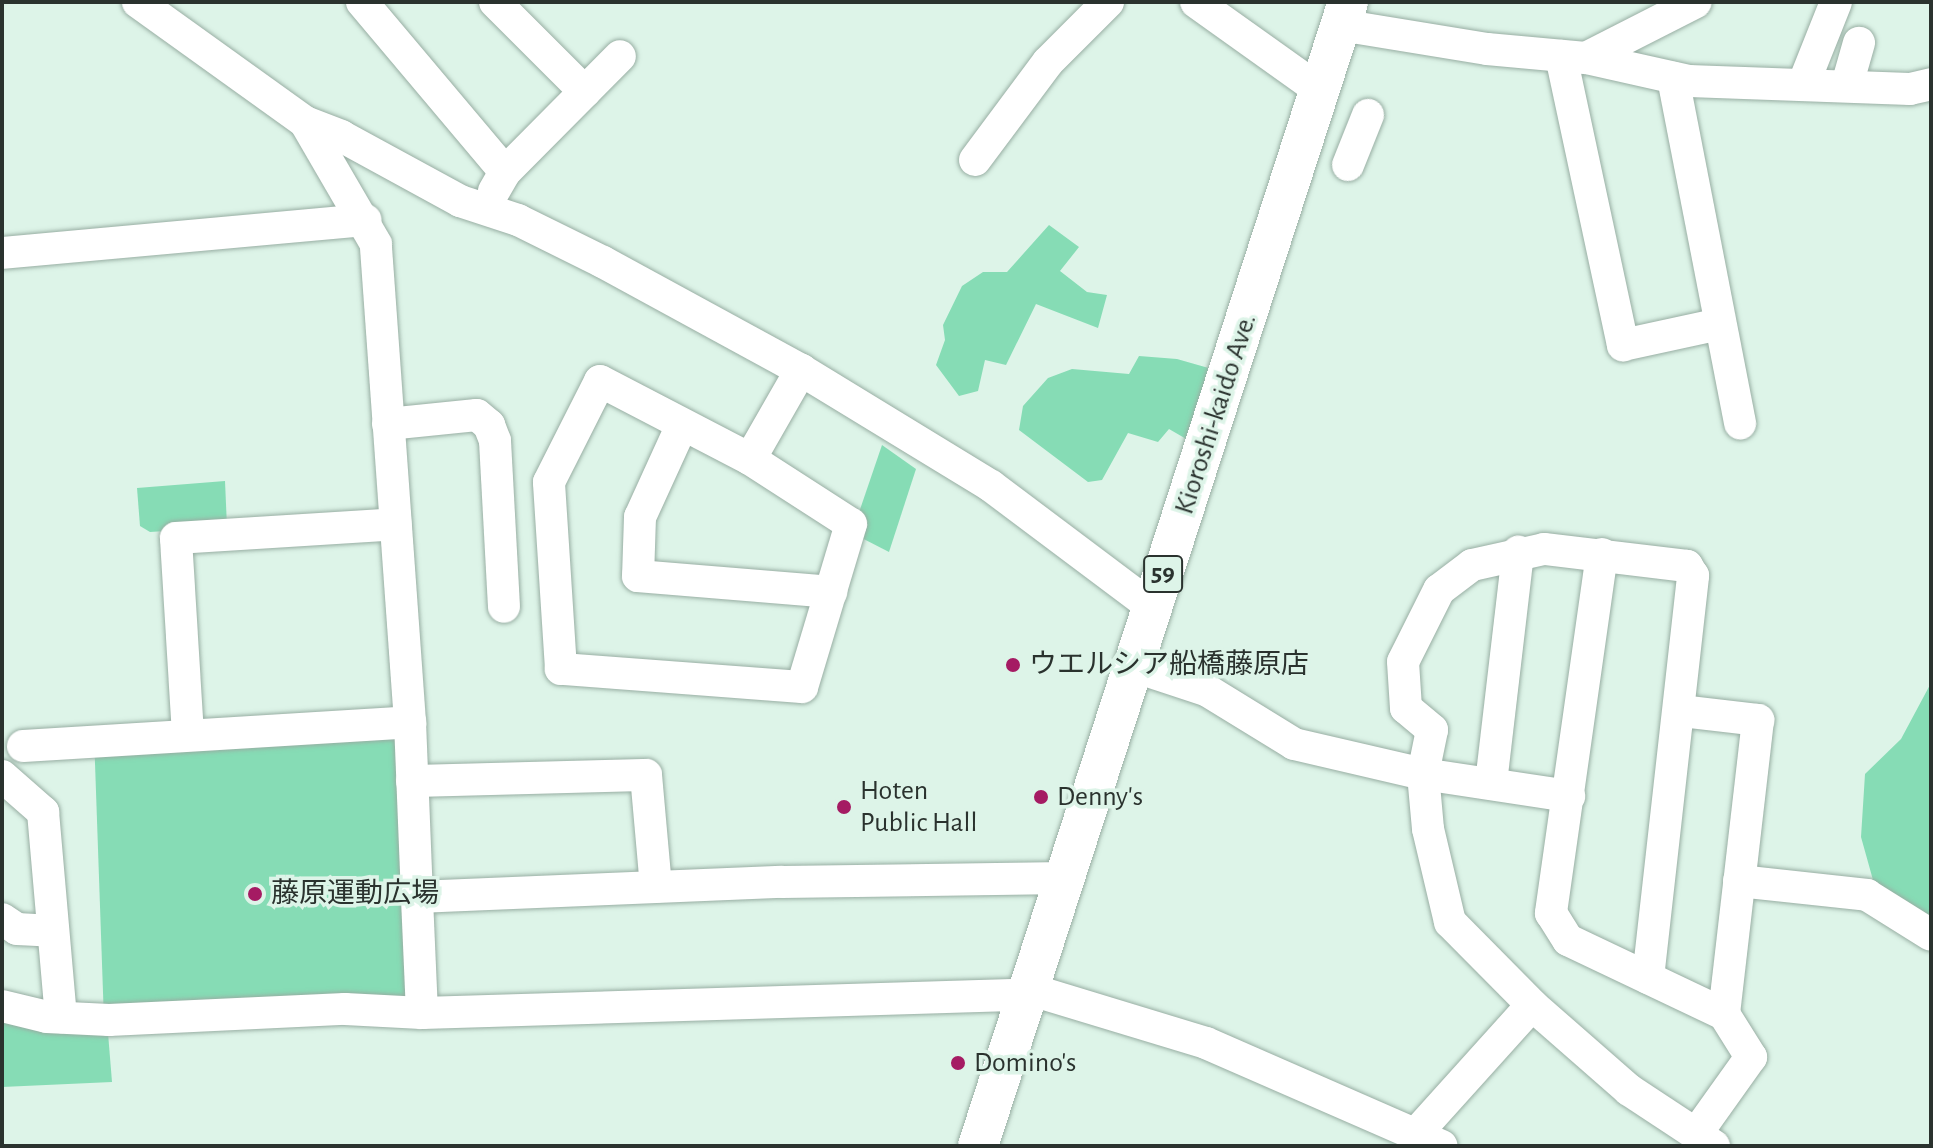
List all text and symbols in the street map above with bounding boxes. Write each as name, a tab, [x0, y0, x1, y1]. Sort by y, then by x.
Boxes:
street label: Kioroshi-kaido Ave.	[1168, 309, 1264, 519]
road number: 59	[1143, 552, 1183, 596]
place label: ウエルシア船橋藤原店	[1029, 648, 1309, 682]
marker: ウエルシア船橋藤原店	[1004, 656, 1022, 674]
place label: Hoten Public Hall	[860, 774, 977, 840]
place label: Denny's	[1057, 780, 1143, 814]
marker: Denny's	[1032, 788, 1050, 806]
marker: Hoten Public Hall	[835, 798, 853, 816]
place label: 藤原運動広場	[271, 877, 439, 911]
marker: 藤原運動広場	[246, 885, 264, 903]
place label: Domino's	[974, 1046, 1076, 1080]
marker: Domino's	[949, 1054, 967, 1072]

